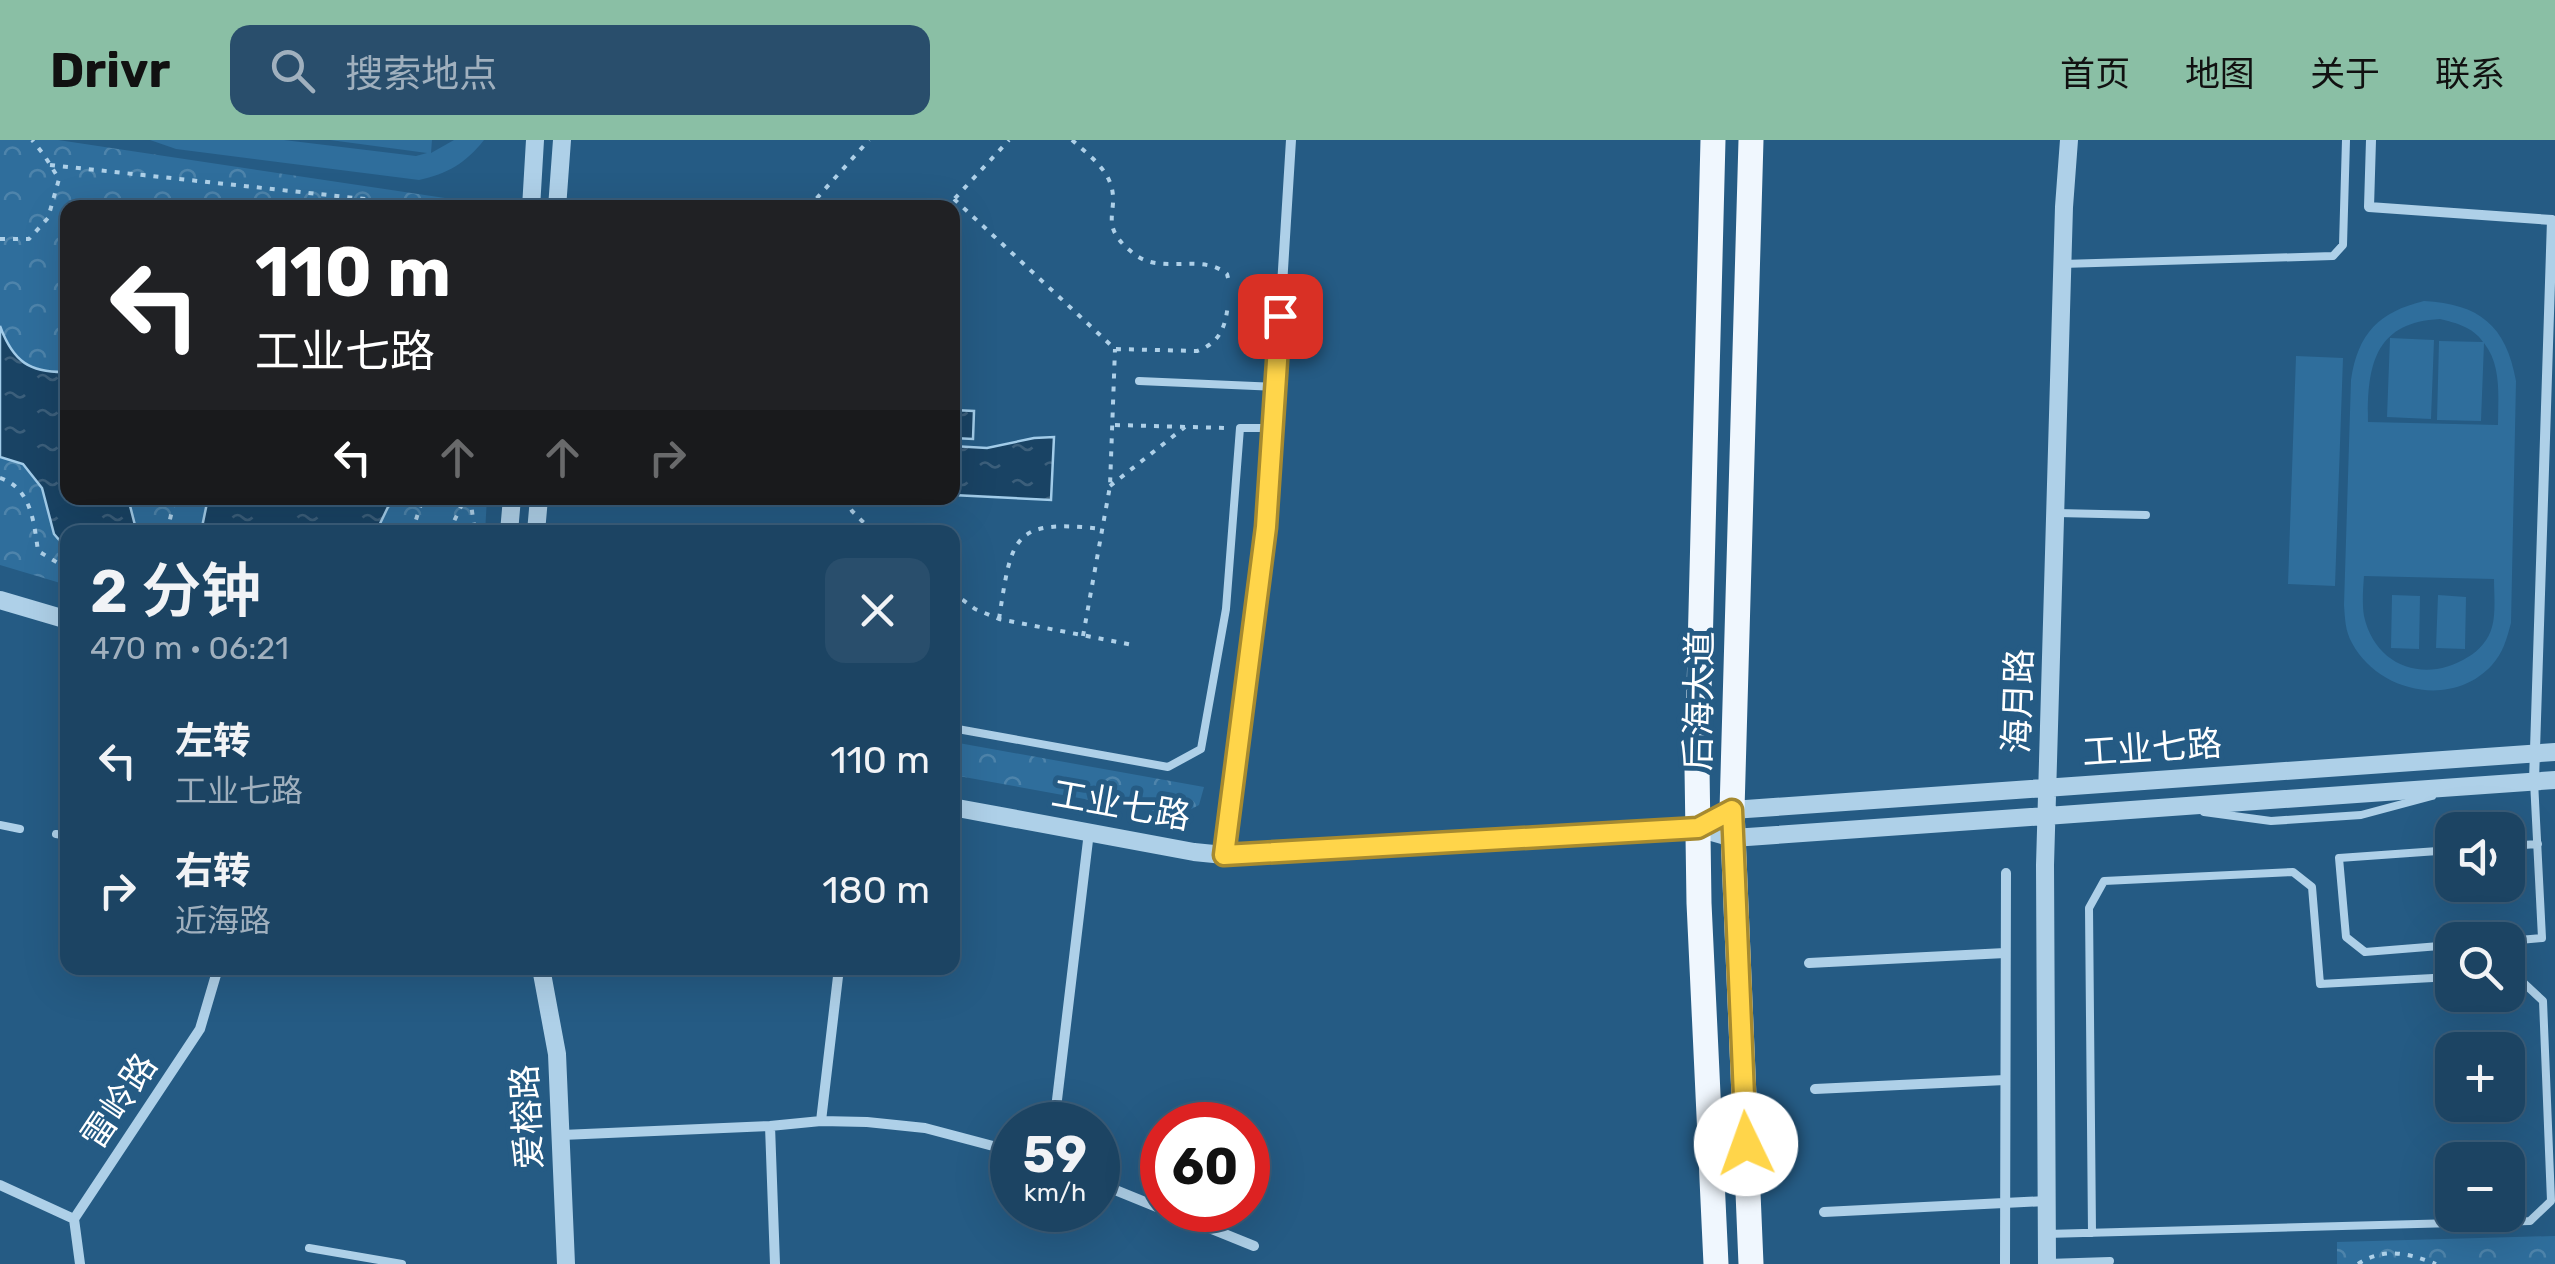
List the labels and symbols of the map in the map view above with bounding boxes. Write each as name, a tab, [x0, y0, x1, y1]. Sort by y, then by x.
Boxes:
pin	[1238, 274, 1323, 359]
street label: 后海大道	[1677, 631, 1721, 771]
street label: 海月路	[1995, 648, 2041, 754]
street label: 工业七路	[2081, 722, 2223, 774]
street label: 工业七路	[1048, 772, 1194, 838]
street label: 雷岭路	[72, 1046, 166, 1156]
street label: 爱榕路	[503, 1063, 551, 1171]
position arrow	[1694, 1092, 1798, 1196]
speed limit sign: 60	[1140, 1102, 1270, 1232]

